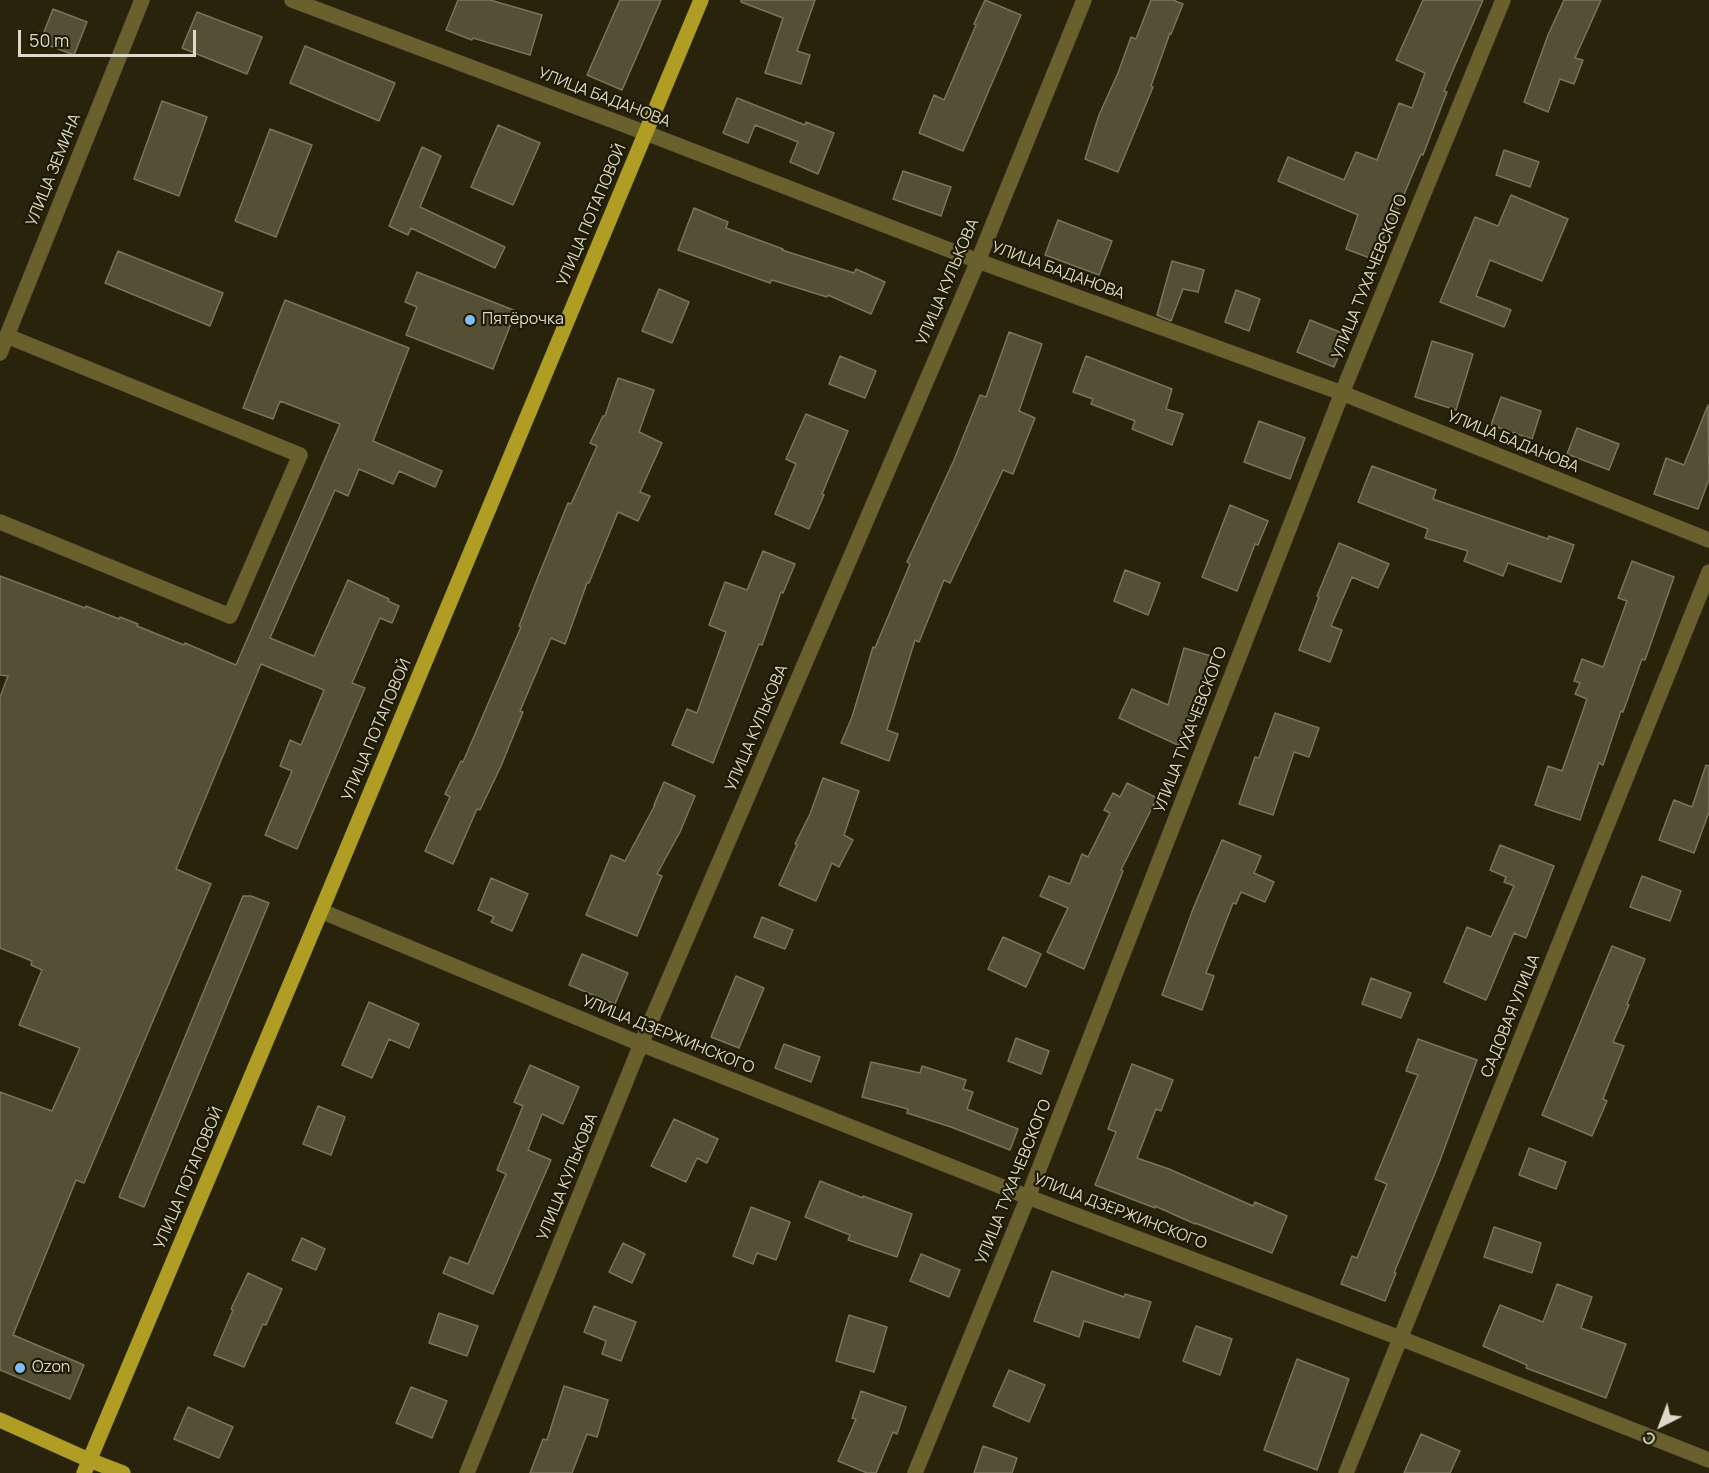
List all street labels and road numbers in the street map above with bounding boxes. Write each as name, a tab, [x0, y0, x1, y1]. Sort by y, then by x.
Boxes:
street label: УЛИЦА БАДАНОВА	[535, 64, 673, 132]
street label: УЛИЦА ЗЕМИНА	[23, 111, 85, 229]
street label: УЛИЦА ПОТАПОВОЙ	[553, 141, 631, 289]
street label: УЛИЦА ТУХАЧЕВСКОГО	[1328, 192, 1412, 362]
street label: УЛИЦА КУЛЬКОВА	[913, 216, 983, 348]
street label: УЛИЦА БАДАНОВА	[989, 238, 1127, 304]
street label: УЛИЦА БАДАНОВА	[1444, 407, 1582, 477]
street label: УЛИЦА ТУХАЧЕВСКОГО	[1150, 644, 1232, 816]
street label: УЛИЦА ПОТАПОВОЙ	[338, 656, 416, 804]
street label: УЛИЦА КУЛЬКОВА	[722, 662, 792, 794]
street label: САДОВАЯ УЛИЦА	[1478, 952, 1544, 1080]
street label: УЛИЦА ДЗЕРЖИНСКОГО	[579, 992, 757, 1078]
street label: УЛИЦА ТУХАЧЕВСКОГО	[972, 1097, 1056, 1267]
street label: УЛИЦА ПОТАПОВОЙ	[150, 1104, 228, 1252]
street label: УЛИЦА КУЛЬКОВА	[534, 1111, 602, 1243]
street label: УЛИЦА ДЗЕРЖИНСКОГО	[1031, 1170, 1209, 1254]

